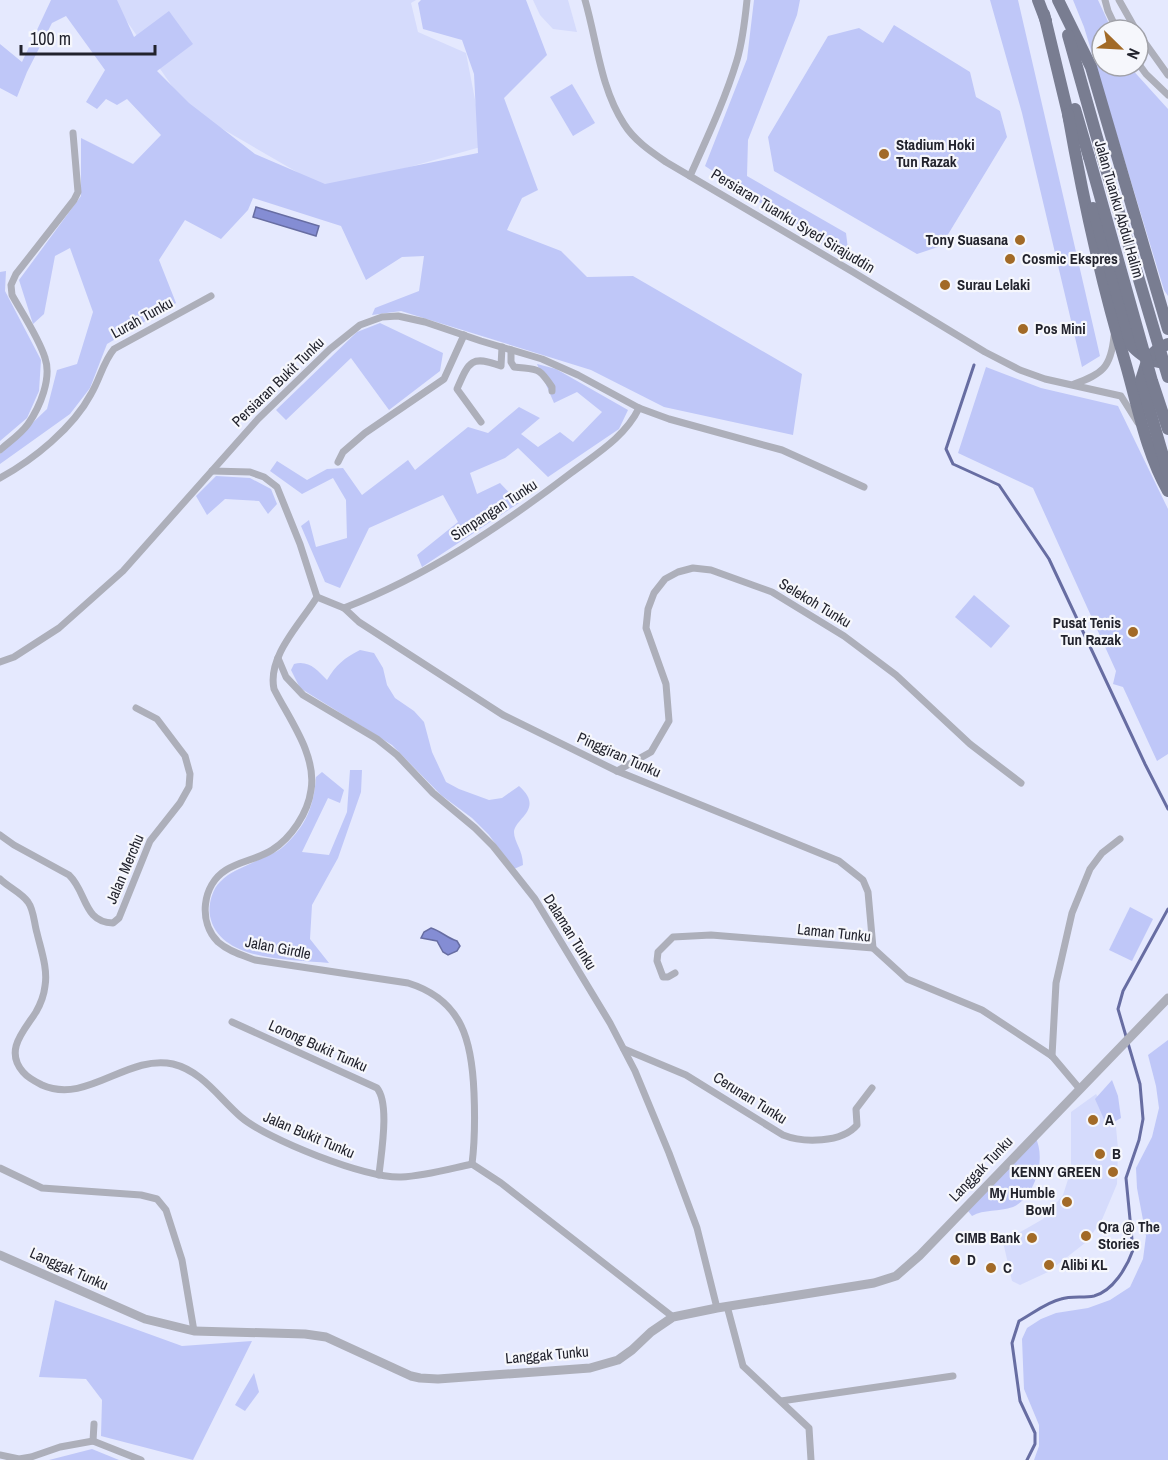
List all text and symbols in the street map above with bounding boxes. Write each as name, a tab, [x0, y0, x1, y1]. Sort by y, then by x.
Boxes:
scale bar	[21, 18, 154, 56]
north arrow	[1090, 18, 1150, 78]
text: 100 m	[30, 26, 71, 51]
text: N	[1122, 45, 1146, 63]
place label: Stadium Hoki Tun Razak	[896, 134, 975, 172]
street label: Jalan Tuanku Abdul Halim	[1090, 138, 1149, 280]
marker: Stadium Hoki Tun Razak	[877, 147, 891, 161]
street label: Persiaran Tuanku Syed Sirajuddin	[708, 163, 879, 278]
place label: Tony Suasana	[925, 229, 1008, 250]
marker: Tony Suasana	[1013, 233, 1027, 247]
place label: Cosmic Ekspres	[1022, 248, 1118, 269]
marker: Cosmic Ekspres	[1003, 252, 1017, 266]
place label: Surau Lelaki	[957, 274, 1030, 295]
marker: Surau Lelaki	[938, 278, 952, 292]
street label: Lurah Tunku	[107, 292, 177, 343]
place label: Pos Mini	[1035, 318, 1086, 339]
marker: Pos Mini	[1016, 322, 1030, 336]
street label: Persiaran Bukit Tunku	[227, 332, 329, 431]
street label: Simpangan Tunku	[446, 474, 541, 545]
street label: Selekoh Tunku	[775, 573, 855, 632]
place label: Pusat Tenis Tun Razak	[1053, 612, 1121, 650]
marker: Pusat Tenis Tun Razak	[1126, 625, 1140, 639]
street label: Pinggiran Tunku	[574, 727, 664, 782]
street label: Jalan Merchu	[100, 831, 149, 907]
street label: Dalaman Tunku	[539, 890, 602, 974]
street label: Laman Tunku	[796, 918, 872, 947]
street label: Jalan Girdle	[244, 931, 313, 964]
street label: Lorong Bukit Tunku	[265, 1014, 371, 1077]
street label: Cerunan Tunku	[709, 1067, 791, 1129]
street label: Jalan Bukit Tunku	[260, 1106, 358, 1163]
place label: A	[1105, 1109, 1114, 1130]
marker: A	[1086, 1113, 1100, 1127]
street label: Langgak Tunku	[944, 1131, 1017, 1206]
place label: B	[1112, 1143, 1121, 1164]
marker: B	[1093, 1147, 1107, 1161]
place label: KENNY GREEN	[1011, 1161, 1101, 1182]
marker: KENNY GREEN	[1106, 1165, 1120, 1179]
place label: My Humble Bowl	[989, 1182, 1055, 1220]
marker: My Humble Bowl	[1060, 1195, 1074, 1209]
place label: Qra @ The Stories	[1098, 1216, 1160, 1254]
place label: CIMB Bank	[955, 1227, 1020, 1248]
marker: Qra @ The Stories	[1079, 1229, 1093, 1243]
marker: CIMB Bank	[1025, 1231, 1039, 1245]
street label: Langgak Tunku	[27, 1242, 112, 1295]
place label: D	[967, 1249, 976, 1270]
marker: D	[948, 1253, 962, 1267]
place label: Alibi KL	[1061, 1254, 1108, 1275]
place label: C	[1003, 1257, 1012, 1278]
marker: Alibi KL	[1042, 1258, 1056, 1272]
marker: C	[984, 1261, 998, 1275]
street label: Langgak Tunku	[504, 1340, 589, 1369]

